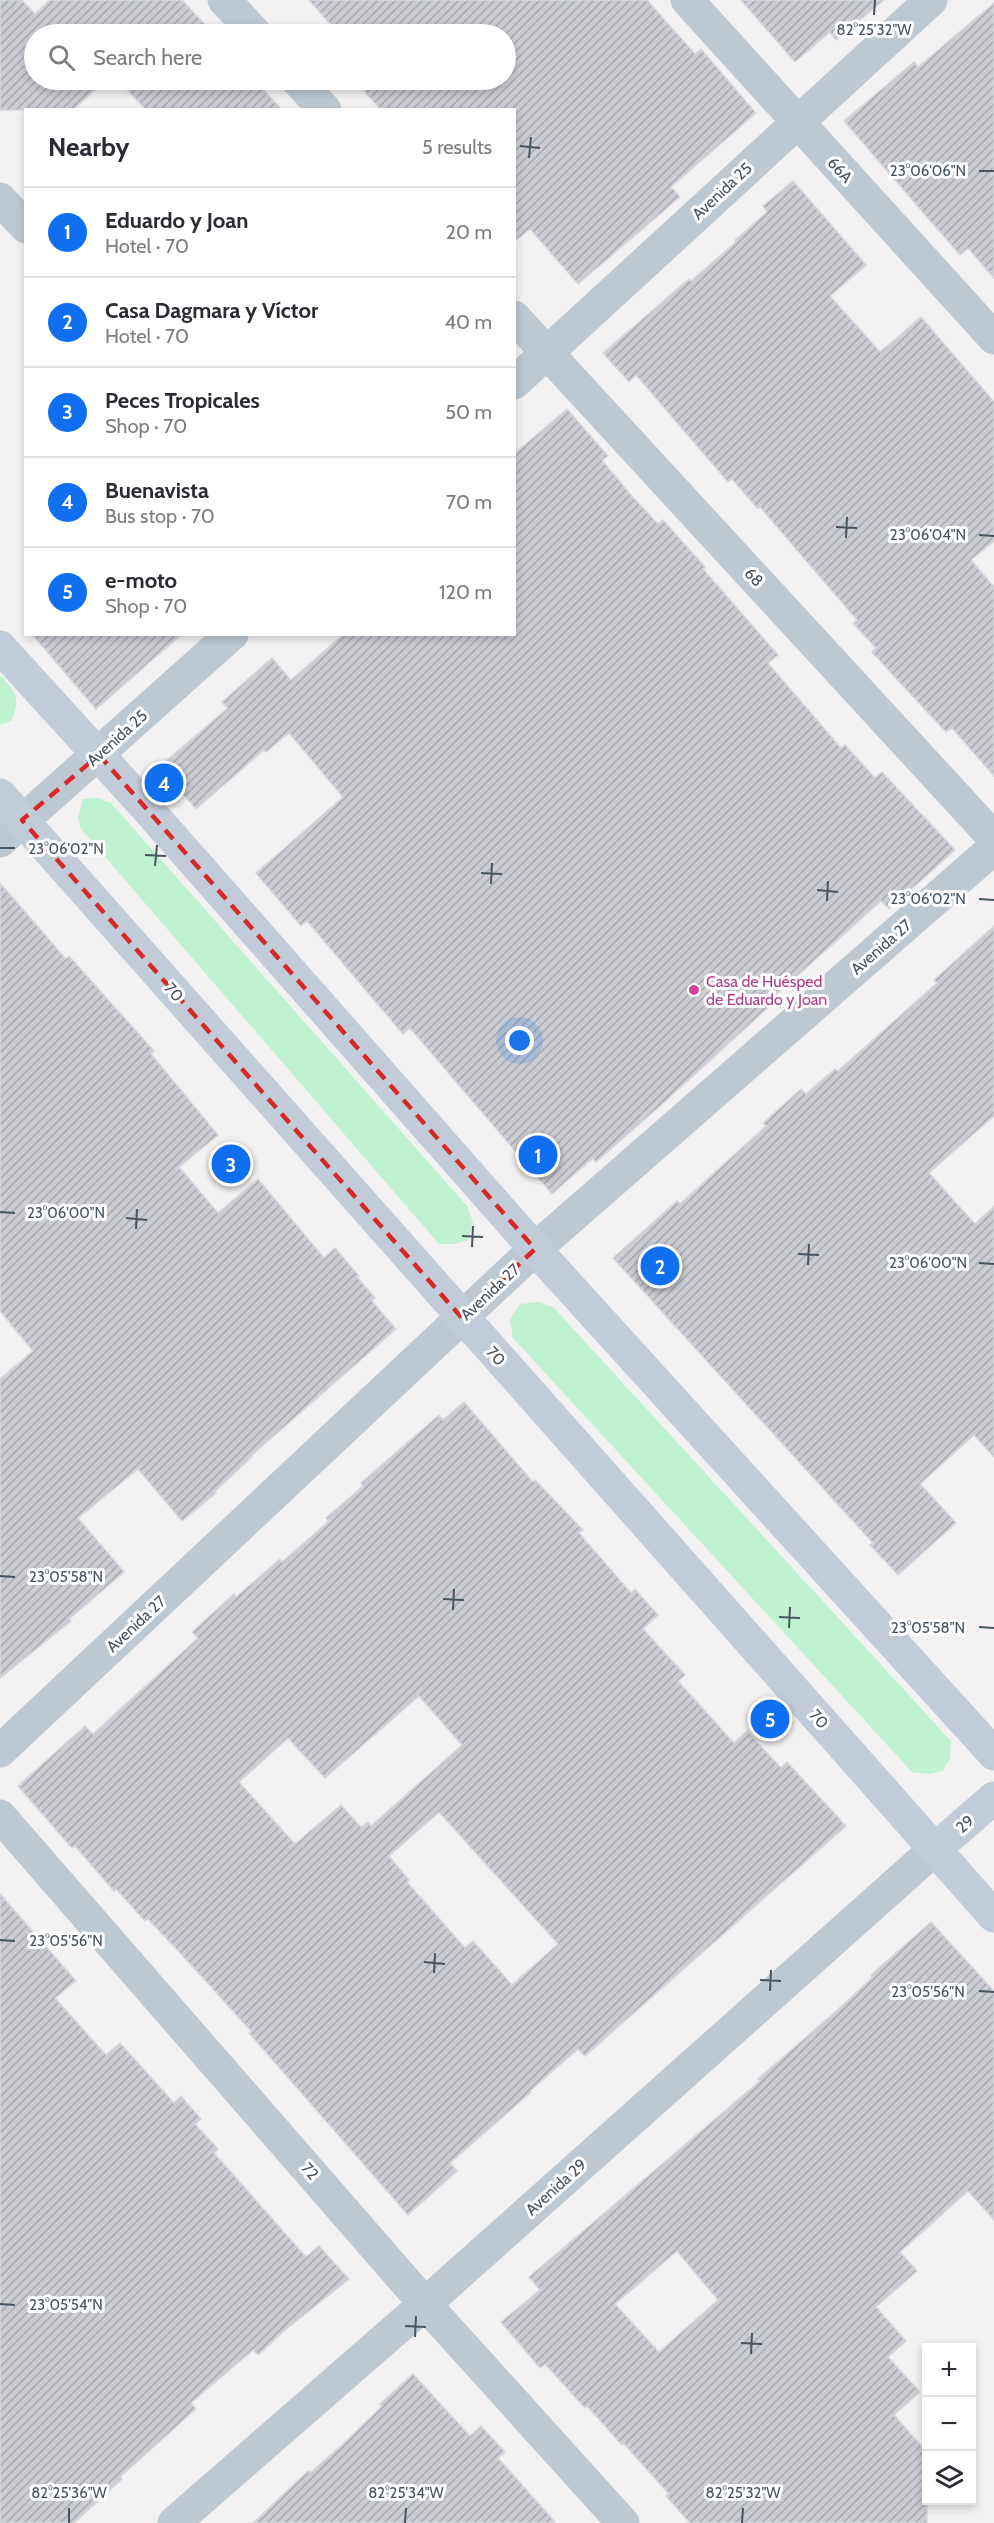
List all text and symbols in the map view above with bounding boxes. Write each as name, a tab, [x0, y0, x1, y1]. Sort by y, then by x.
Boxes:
text: 82°25'32"W	[837, 21, 912, 39]
search box	[24, 24, 516, 90]
icon: search	[45, 41, 78, 74]
text: Search here	[93, 44, 202, 71]
text: Nearby	[48, 131, 129, 163]
text: 5 results	[422, 135, 492, 159]
street label: 66A	[824, 153, 857, 187]
street label: Avenida 25	[688, 159, 756, 223]
text: 23°06'06"N	[890, 162, 966, 180]
text: Eduardo y Joan	[105, 207, 248, 234]
text: 1	[64, 220, 71, 244]
text: 20 m	[446, 220, 492, 244]
text: Hotel · 70	[105, 234, 189, 258]
text: Casa Dagmara y Víctor	[105, 297, 318, 324]
text: 2	[62, 310, 73, 334]
text: 40 m	[444, 310, 492, 334]
text: Hotel · 70	[105, 324, 189, 348]
text: Peces Tropicales	[105, 387, 260, 414]
text: 3	[62, 400, 73, 424]
text: 50 m	[445, 400, 492, 424]
text: Shop · 70	[105, 414, 187, 438]
text: Buenavista	[105, 477, 209, 504]
text: 4	[61, 490, 74, 514]
text: 70 m	[446, 490, 492, 514]
text: Bus stop · 70	[105, 504, 215, 528]
text: 23°06'04"N	[890, 526, 966, 544]
street label: 68	[741, 564, 767, 590]
text: e-moto	[105, 567, 177, 594]
text: 5	[62, 580, 73, 604]
text: 120 m	[439, 580, 492, 604]
text: Shop · 70	[105, 594, 187, 618]
street label: Avenida 25	[83, 706, 151, 770]
pin: 4	[144, 760, 184, 806]
text: 23°06'02"N	[28, 840, 104, 858]
text: 23°06'02"N	[890, 890, 966, 908]
street label: Avenida 27	[847, 916, 915, 978]
place label: Casa de Huésped de Eduardo y Joan	[706, 972, 827, 1009]
street label: 70	[161, 979, 187, 1005]
marker: Casa de Huésped de Eduardo y Joan	[687, 983, 701, 997]
your location	[505, 1026, 534, 1055]
pin: 1	[518, 1132, 558, 1178]
pin: 3	[212, 1142, 250, 1186]
text: 23°06'00"N	[27, 1204, 105, 1222]
pin: 2	[640, 1244, 680, 1288]
text: 23°06'00"N	[889, 1254, 967, 1272]
street label: Avenida 27	[456, 1260, 524, 1324]
street label: 70	[483, 1343, 509, 1369]
text: 23°05'58"N	[29, 1568, 103, 1586]
street label: Avenida 27	[102, 1592, 170, 1656]
text: 23°05'58"N	[891, 1619, 965, 1637]
pin: 5	[750, 1696, 790, 1742]
street label: 70	[806, 1706, 832, 1732]
street label: 29	[952, 1811, 978, 1837]
text: 23°05'56"N	[29, 1932, 103, 1950]
text: 23°05'56"N	[891, 1983, 965, 2001]
street label: Avenida 29	[522, 2155, 590, 2219]
street label: 72	[297, 2159, 323, 2183]
text: 23°05'54"N	[29, 2296, 103, 2314]
map controls	[922, 2343, 976, 2505]
button: +	[922, 2343, 976, 2397]
button: −	[922, 2397, 976, 2451]
button: layers	[922, 2451, 976, 2505]
text: 82°25'36"W	[31, 2484, 108, 2502]
text: 82°25'34"W	[368, 2484, 445, 2502]
text: 82°25'32"W	[706, 2484, 781, 2502]

